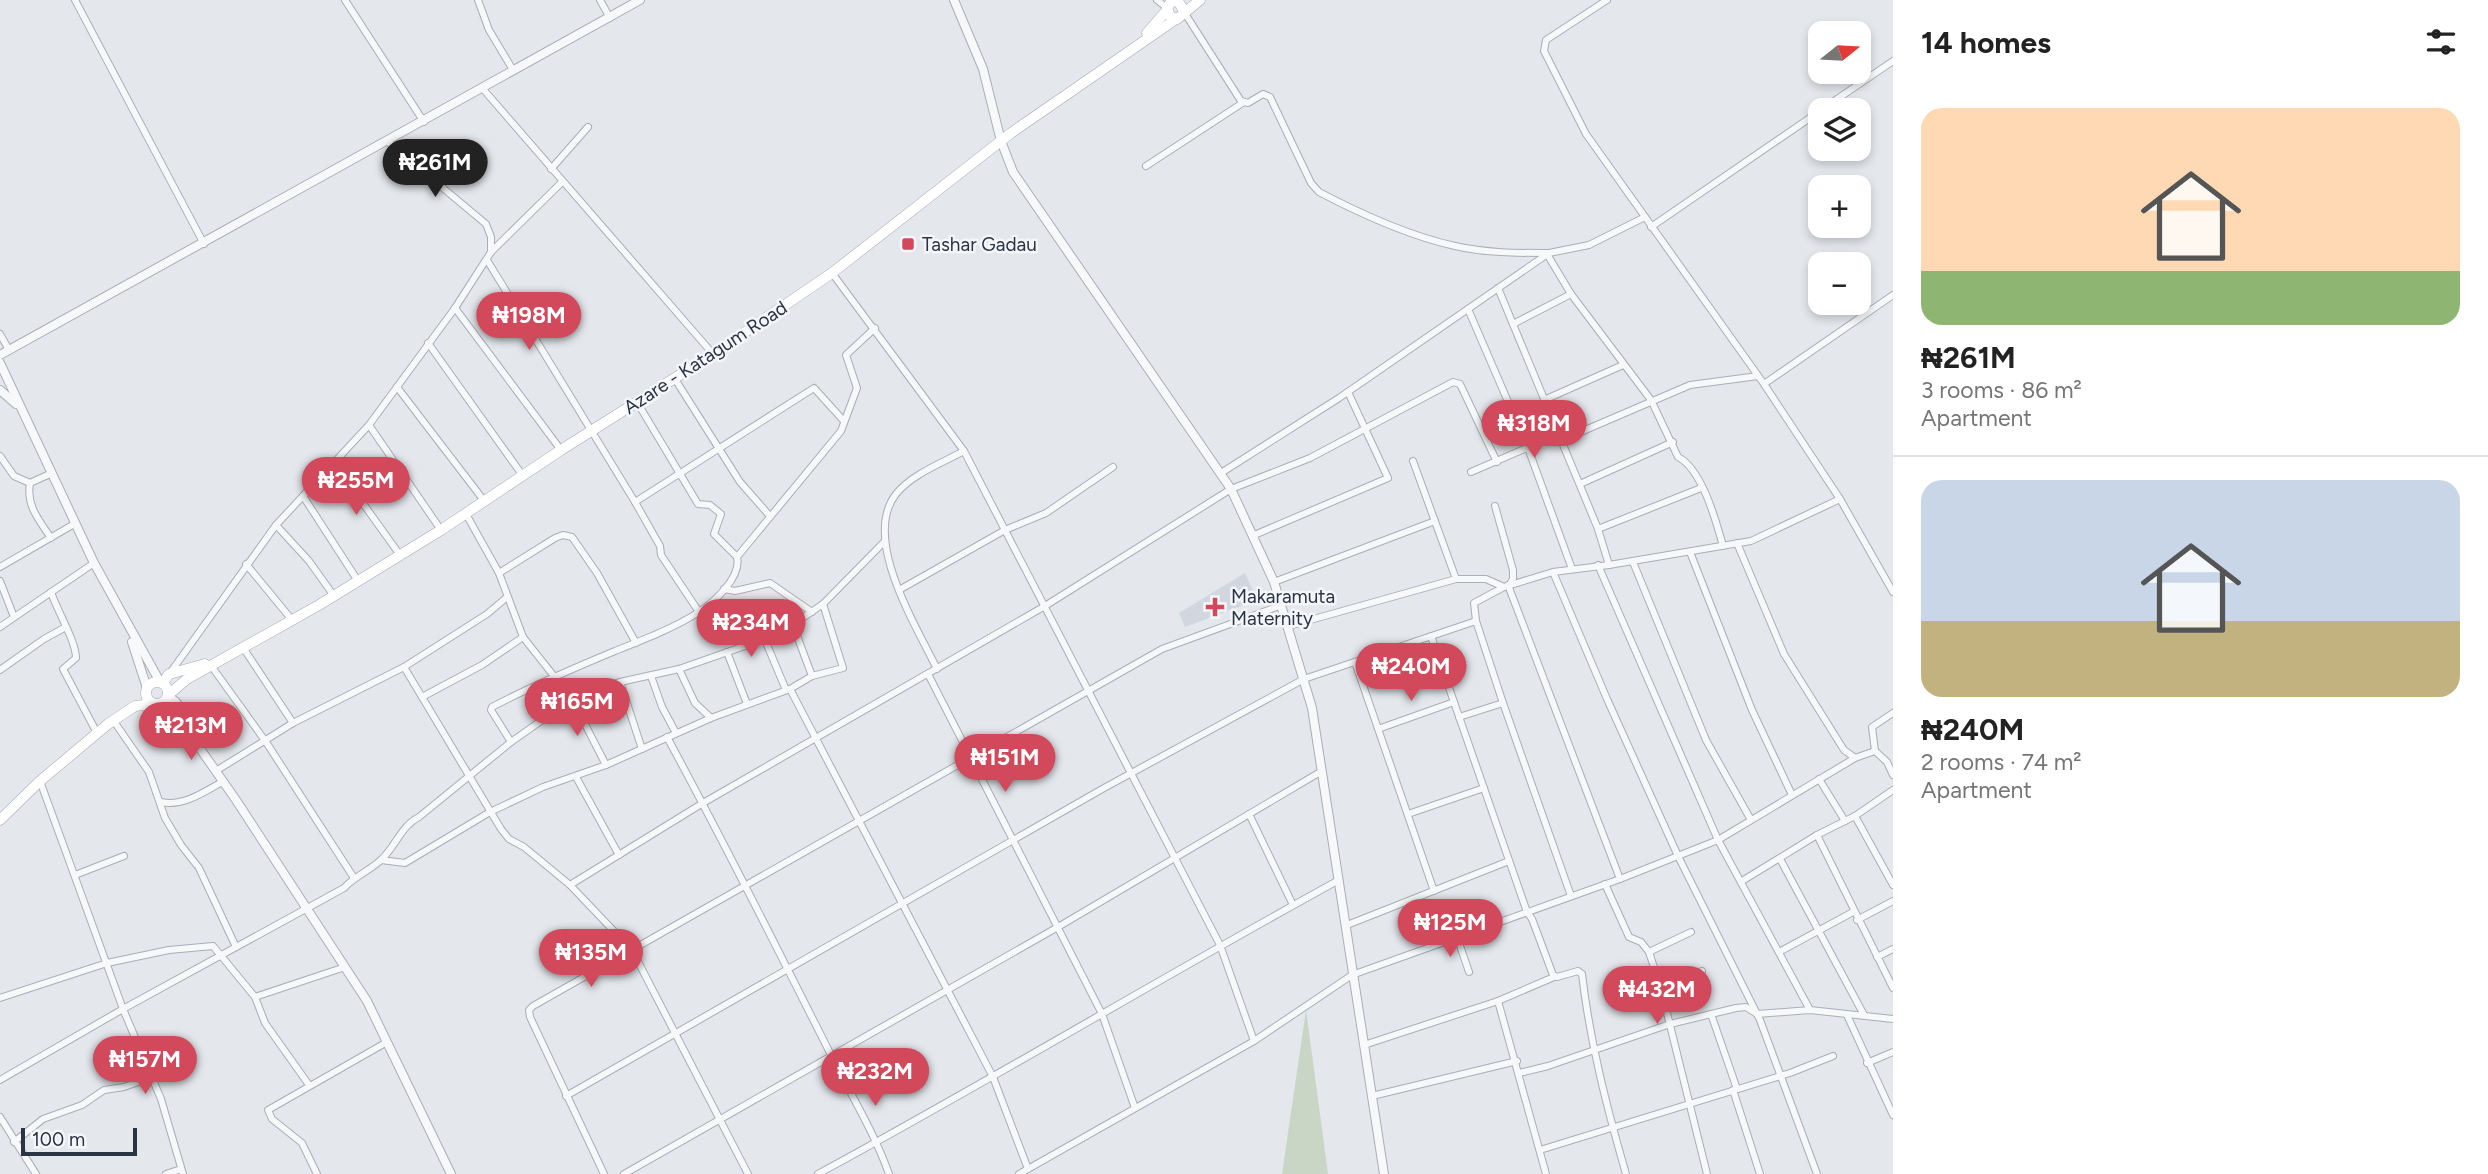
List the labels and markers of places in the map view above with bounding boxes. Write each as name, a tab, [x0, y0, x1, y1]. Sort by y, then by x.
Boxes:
pin: ₦261M	[386, 140, 484, 199]
place label: Tashar Gadau	[922, 233, 1037, 256]
marker: Tashar Gadau	[900, 236, 916, 252]
pin: ₦198M	[480, 292, 578, 352]
pin: ₦318M	[1485, 400, 1583, 460]
pin: ₦255M	[307, 458, 405, 517]
place label: Makaramuta Maternity	[1231, 585, 1335, 630]
marker: Makaramuta Maternity	[1205, 597, 1225, 617]
pin: ₦234M	[702, 600, 800, 659]
pin: ₦240M	[1362, 644, 1460, 703]
pin: ₦165M	[528, 678, 626, 738]
pin: ₦213M	[142, 702, 240, 762]
pin: ₦151M	[956, 734, 1054, 794]
pin: ₦125M	[1401, 900, 1499, 959]
pin: ₦135M	[542, 930, 640, 989]
pin: ₦432M	[1608, 967, 1706, 1026]
pin: ₦157M	[96, 1036, 194, 1096]
pin: ₦232M	[826, 1048, 924, 1108]

